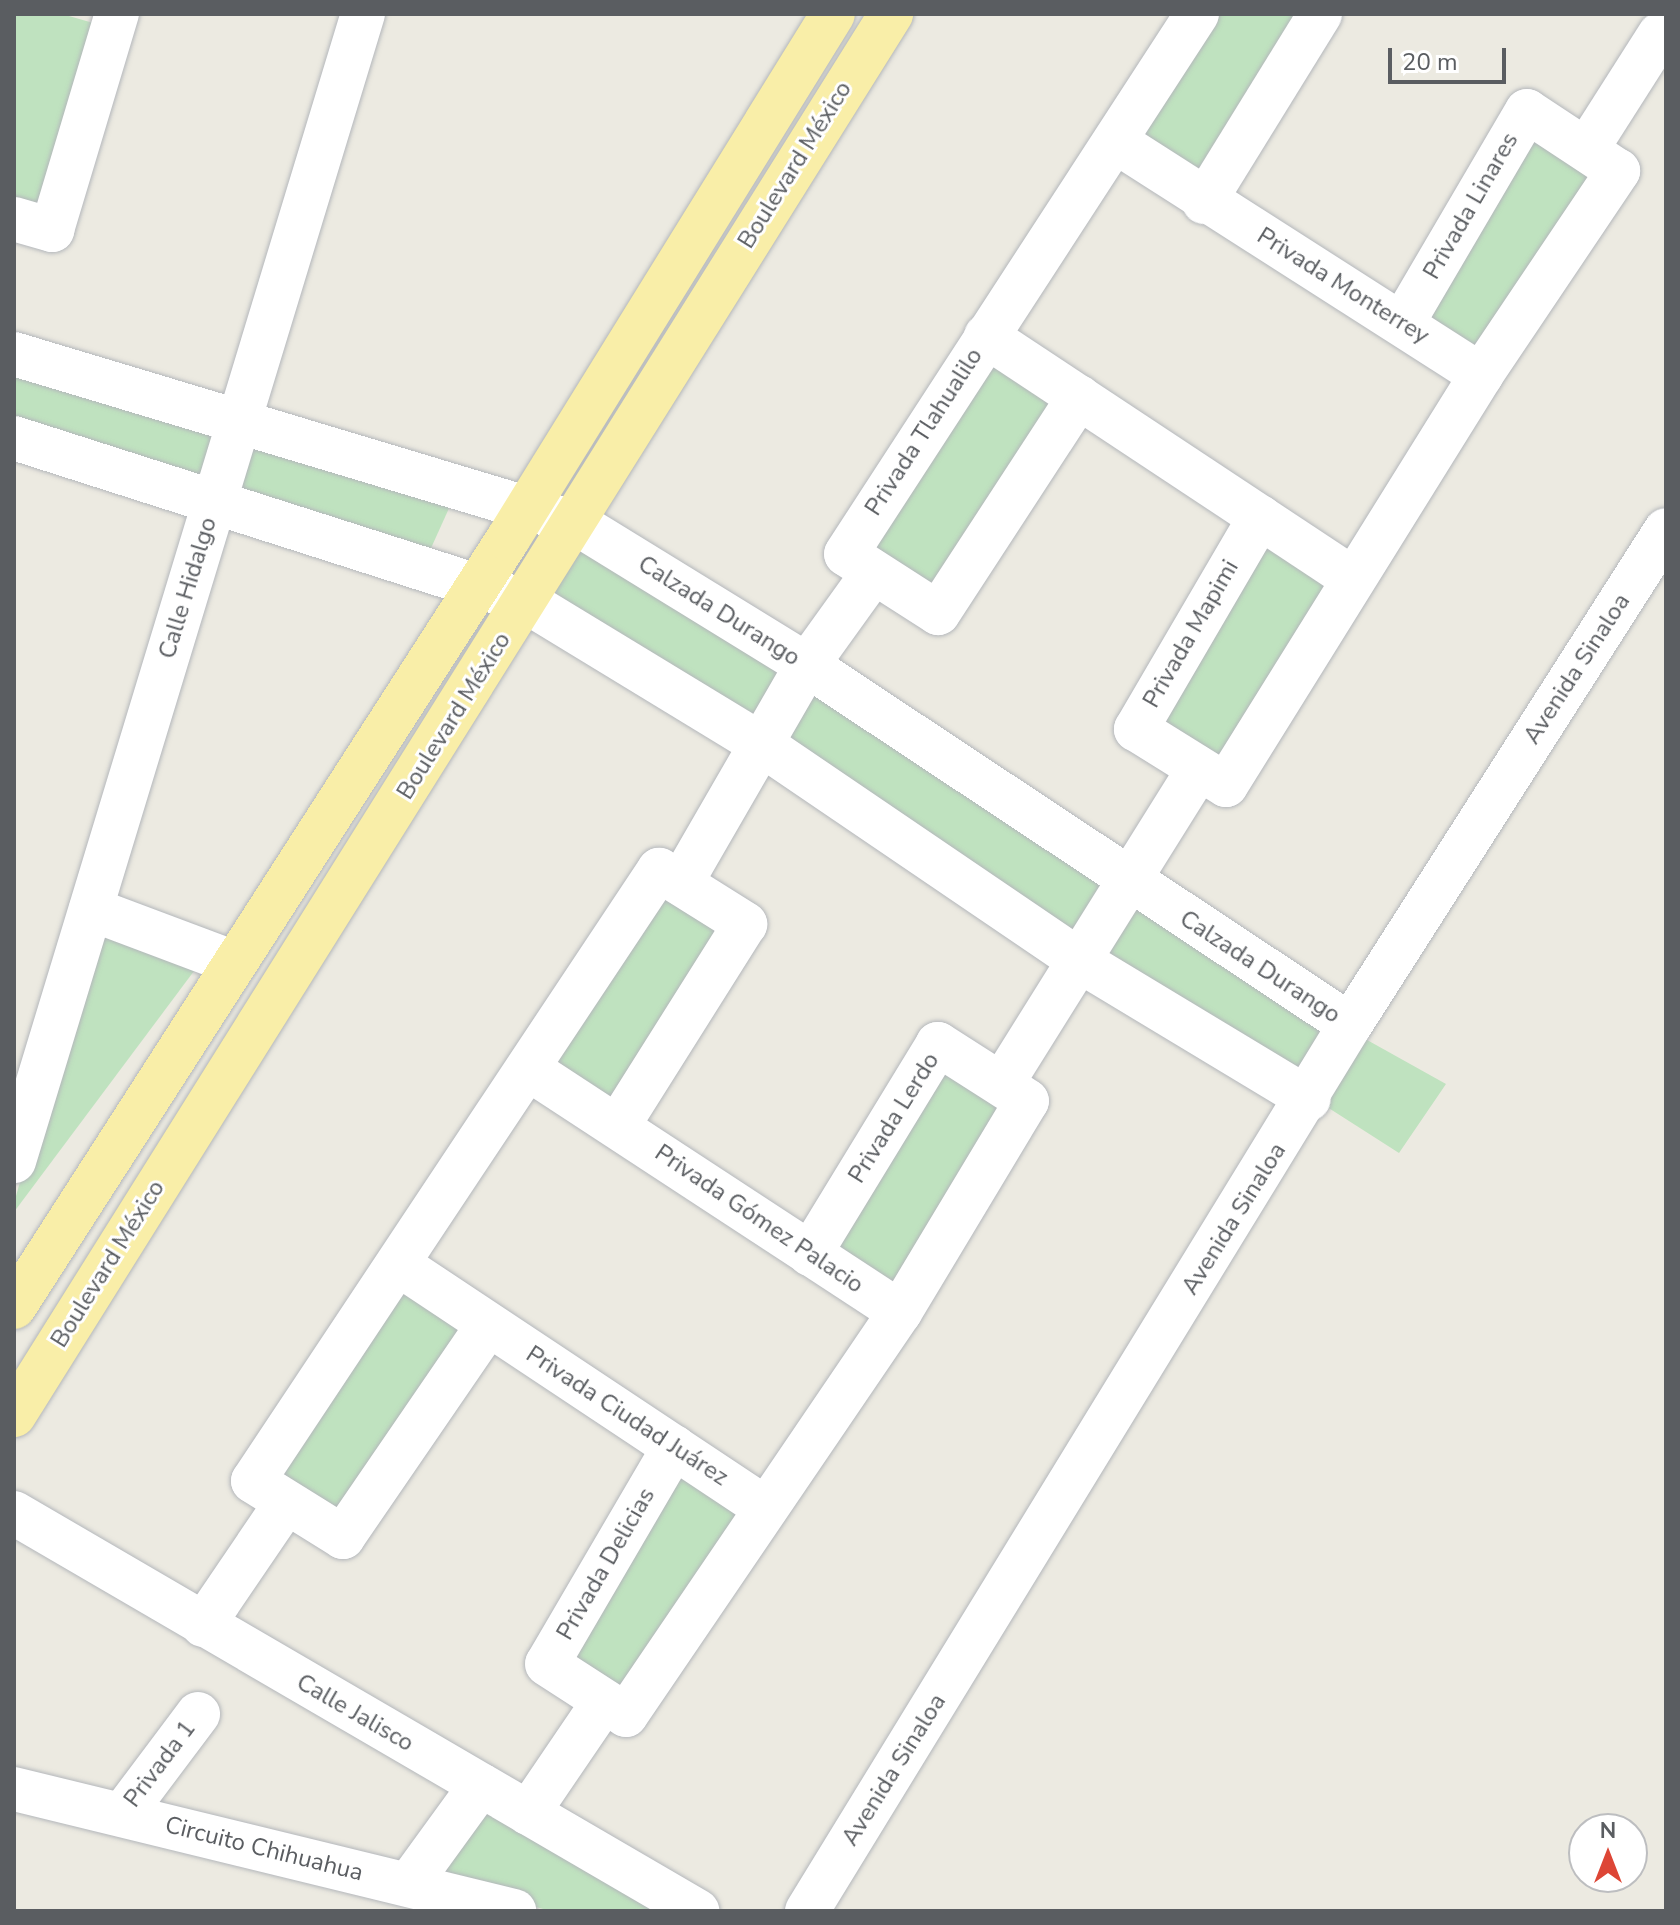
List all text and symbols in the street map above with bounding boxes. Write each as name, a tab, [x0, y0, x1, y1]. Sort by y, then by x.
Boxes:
scale bar	[1392, 32, 1510, 82]
text: 20 m	[1402, 46, 1458, 78]
street label: Boulevard México	[732, 76, 858, 254]
street label: Privada Linares	[1417, 128, 1525, 284]
street label: Privada Monterrey	[1252, 221, 1434, 351]
street label: Privada Tlahualilo	[859, 343, 989, 521]
street label: Calle Hidalgo	[153, 514, 223, 662]
street label: Calzada Durango	[633, 550, 805, 672]
street label: Privada Mapimi	[1137, 555, 1245, 713]
street label: Avenida Sinaloa	[1518, 588, 1636, 750]
street label: Boulevard México	[391, 627, 517, 805]
street label: Calzada Durango	[1174, 904, 1346, 1030]
street label: Privada Lerdo	[842, 1047, 946, 1189]
street label: Privada Gómez Palacio	[649, 1138, 869, 1300]
street label: Avenida Sinaloa	[1176, 1138, 1292, 1300]
street label: Boulevard México	[45, 1175, 171, 1353]
street label: Privada Ciudad Juárez	[521, 1340, 733, 1492]
street label: Privada Delicias	[551, 1483, 661, 1645]
street label: Calle Jalisco	[291, 1668, 419, 1758]
street label: Avenida Sinaloa	[836, 1689, 952, 1851]
street label: Privada 1	[118, 1715, 202, 1813]
street label: Circuito Chihuahua	[162, 1810, 366, 1888]
north arrow	[1568, 1813, 1648, 1893]
text: N	[1600, 1816, 1616, 1846]

